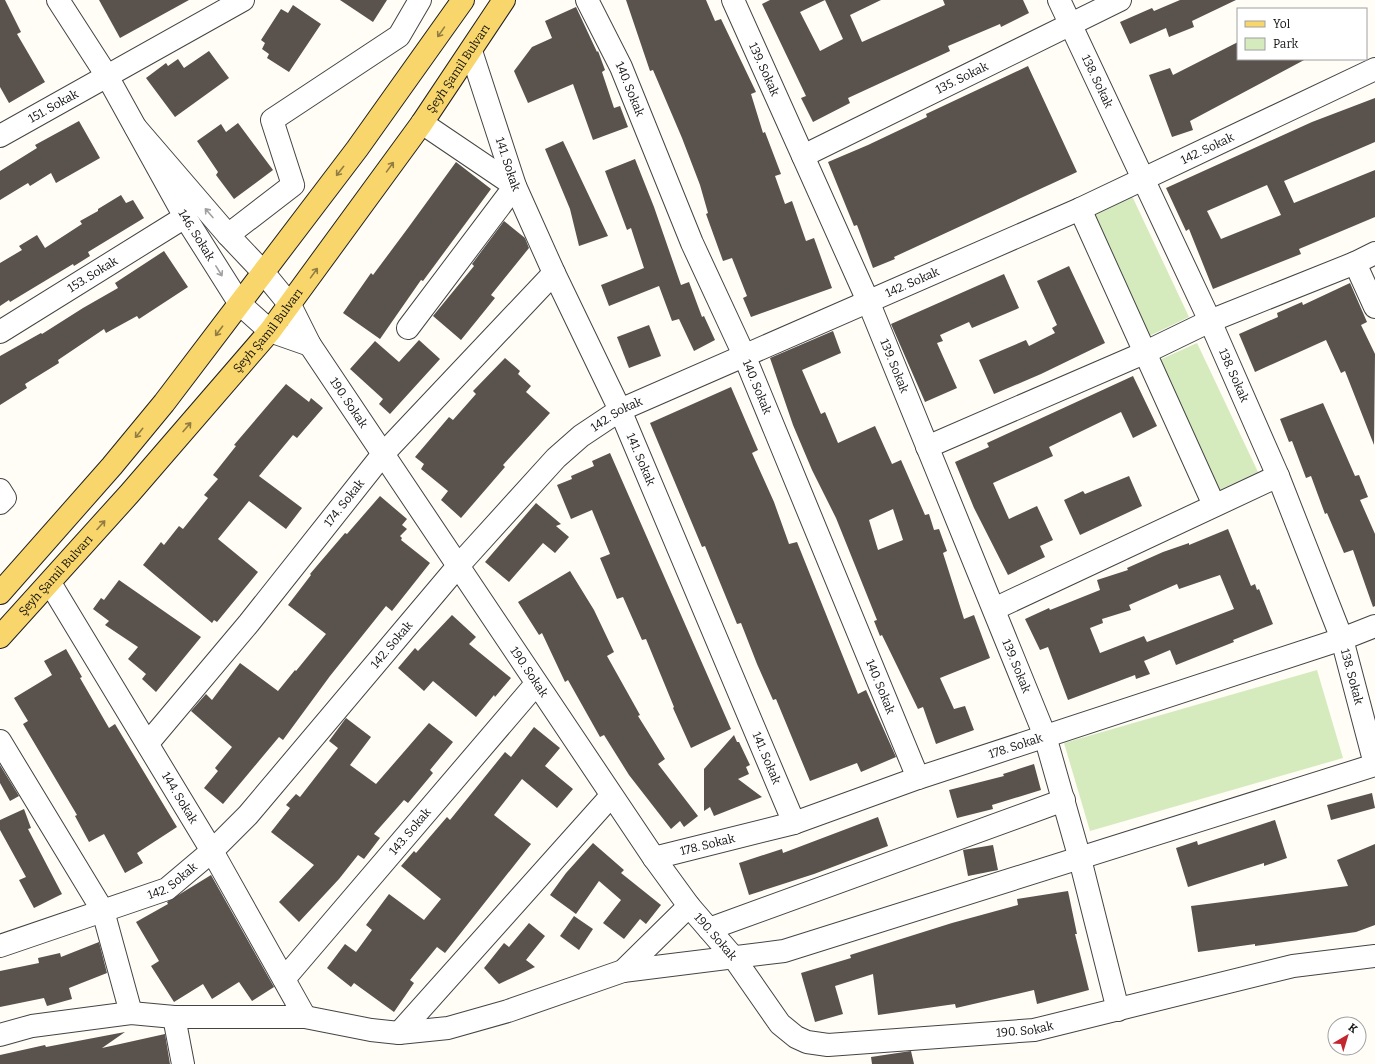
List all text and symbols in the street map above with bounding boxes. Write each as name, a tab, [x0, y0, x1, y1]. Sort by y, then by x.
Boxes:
legend	[1237, 8, 1367, 60]
text: Yol	[1273, 17, 1291, 31]
street label: Şeyh Şamil Bulvarı	[424, 21, 493, 116]
one-way arrow	[437, 26, 445, 37]
text: Park	[1273, 37, 1299, 51]
street label: 139. Sokak	[746, 41, 782, 98]
street label: 138. Sokak	[1079, 53, 1116, 110]
street label: 140. Sokak	[613, 59, 647, 119]
street label: 135. Sokak	[933, 59, 990, 97]
street label: 151. Sokak	[26, 87, 81, 126]
street label: 142. Sokak	[1179, 130, 1236, 167]
street label: 141. Sokak	[493, 136, 523, 193]
one-way arrow	[386, 162, 394, 173]
one-way arrow	[335, 165, 344, 176]
street label: 146. Sokak	[175, 207, 218, 263]
one-way arrow	[205, 208, 214, 218]
street label: 153. Sokak	[65, 254, 120, 295]
street label: 142. Sokak	[883, 264, 941, 300]
one-way arrow	[215, 265, 223, 276]
one-way arrow	[310, 267, 318, 278]
street label: Şeyh Şamil Bulvarı	[230, 286, 306, 376]
one-way arrow	[215, 325, 223, 336]
street label: 139. Sokak	[877, 337, 912, 395]
street label: 138. Sokak	[1216, 346, 1252, 404]
street label: 140. Sokak	[740, 358, 775, 416]
street label: 190. Sokak	[327, 375, 371, 431]
street label: 142. Sokak	[588, 394, 645, 434]
one-way arrow	[182, 423, 191, 433]
one-way arrow	[135, 428, 144, 439]
street label: 141. Sokak	[624, 431, 658, 488]
street label: 174. Sokak	[321, 476, 367, 529]
one-way arrow	[97, 520, 106, 530]
street label: Şeyh Şamil Bulvarı	[16, 532, 96, 619]
street label: 142. Sokak	[368, 618, 416, 671]
street label: 139. Sokak	[999, 637, 1034, 695]
street label: 190. Sokak	[507, 644, 551, 700]
street label: 138. Sokak	[1338, 647, 1366, 706]
street label: 140. Sokak	[863, 657, 898, 716]
street label: 141. Sokak	[749, 730, 784, 786]
street label: 178. Sokak	[987, 731, 1045, 761]
street label: 144. Sokak	[159, 769, 201, 826]
street label: 143. Sokak	[386, 805, 434, 858]
street label: 178. Sokak	[678, 831, 736, 858]
street label: 142. Sokak	[146, 860, 200, 902]
street label: 190. Sokak	[691, 910, 740, 963]
north arrow	[1327, 1016, 1367, 1056]
street label: 190. Sokak	[996, 1018, 1055, 1040]
text: K	[1346, 1021, 1360, 1036]

